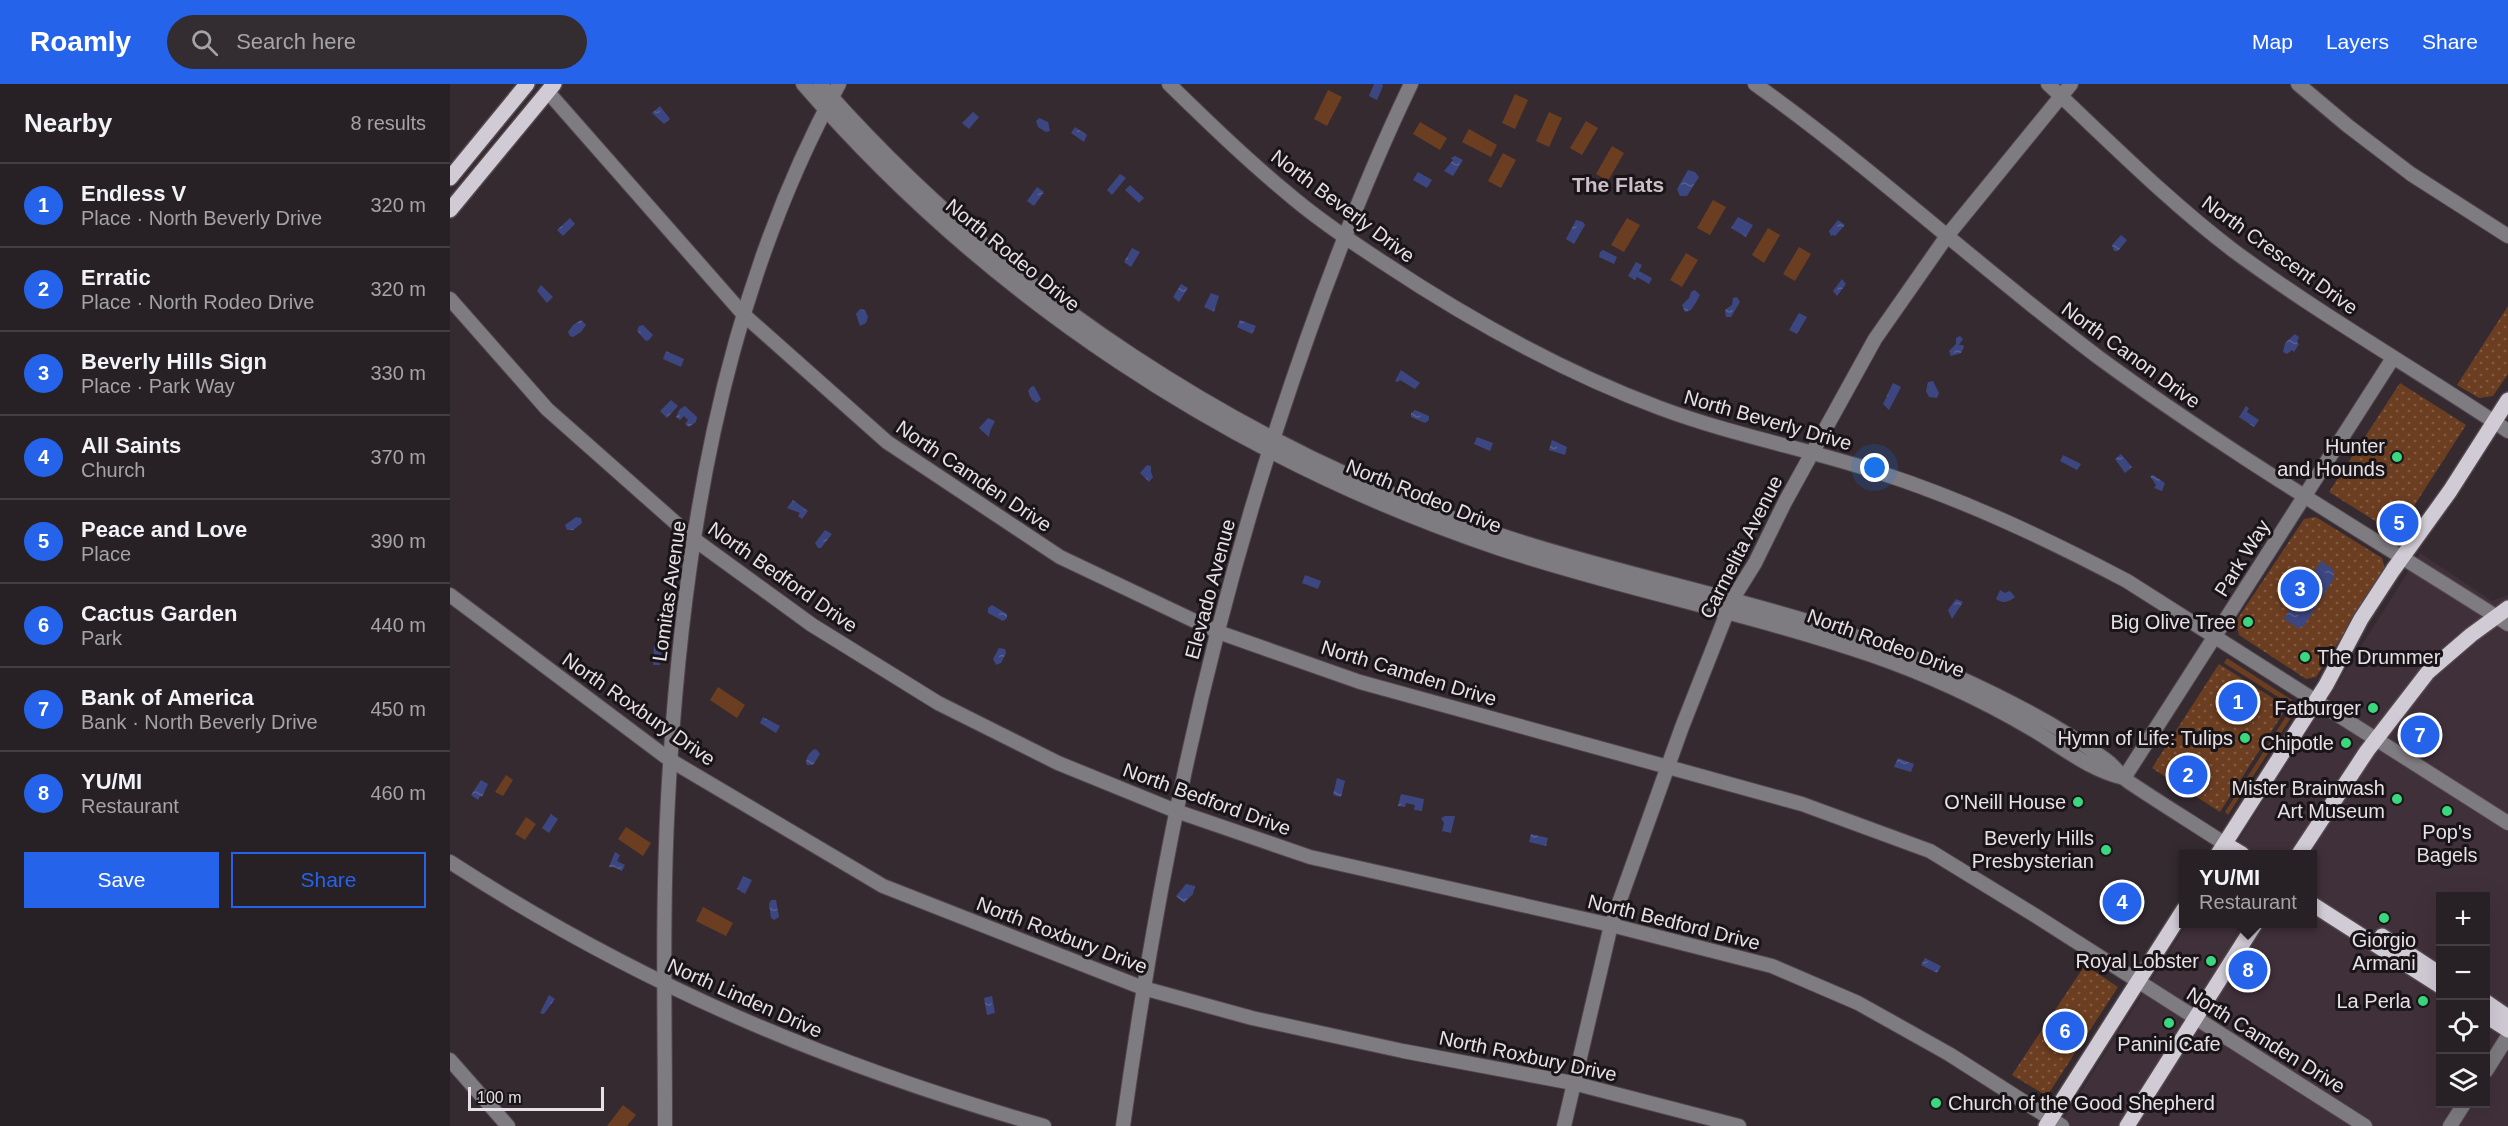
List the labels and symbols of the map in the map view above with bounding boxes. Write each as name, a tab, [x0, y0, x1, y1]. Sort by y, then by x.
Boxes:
street label: North Beverly Drive	[1267, 145, 1419, 267]
district label: The Flats	[1572, 173, 1664, 196]
street label: North Crescent Drive	[2198, 191, 2362, 319]
street label: North Rodeo Drive	[942, 194, 1084, 316]
street label: North Canon Drive	[2058, 297, 2204, 413]
street label: North Beverly Drive	[1682, 386, 1854, 454]
street label: North Camden Drive	[892, 416, 1056, 536]
place label: Hunter and Hounds	[2277, 435, 2385, 480]
marker: Hunter and Hounds	[2390, 450, 2404, 464]
your location	[1860, 453, 1889, 482]
street label: North Rodeo Drive	[1343, 455, 1505, 537]
street label: Carmelita Avenue	[1695, 472, 1787, 622]
pin: 5	[2380, 500, 2418, 546]
street label: Park Way	[2210, 516, 2274, 600]
street label: North Bedford Drive	[704, 517, 862, 637]
street label: Elevado Avenue	[1181, 517, 1239, 661]
street label: Lomitas Avenue	[648, 519, 690, 663]
pin: 3	[2280, 566, 2320, 612]
street label: North Rodeo Drive	[1804, 604, 1968, 682]
place label: Big Olive Tree	[2110, 611, 2236, 633]
marker: Big Olive Tree	[2241, 615, 2255, 629]
street label: North Camden Drive	[1319, 636, 1499, 710]
place label: The Drummer	[2317, 646, 2441, 668]
street label: North Roxbury Drive	[558, 648, 720, 770]
marker: The Drummer	[2298, 650, 2312, 664]
pin: 1	[2218, 680, 2258, 724]
place label: Fatburger	[2274, 697, 2361, 719]
marker: Fatburger	[2366, 701, 2380, 715]
pin: 7	[2400, 712, 2440, 758]
place label: Hymn of Life: Tulips	[2057, 727, 2233, 749]
marker: Hymn of Life: Tulips	[2238, 731, 2252, 745]
place label: Chipotle	[2261, 732, 2334, 754]
marker: Chipotle	[2339, 736, 2353, 750]
pin: 2	[2168, 752, 2208, 798]
street label: North Bedford Drive	[1120, 758, 1294, 840]
place label: Mister Brainwash Art Museum	[2232, 777, 2385, 822]
place label: O'Neill House	[1944, 791, 2066, 813]
marker: Mister Brainwash Art Museum	[2390, 792, 2404, 806]
marker: O'Neill House	[2071, 795, 2085, 809]
marker: Pop's Bagels	[2440, 804, 2454, 818]
place label: Pop's Bagels	[2416, 821, 2478, 866]
place label: Beverly Hills Presbysterian	[1972, 827, 2094, 872]
marker: Beverly Hills Presbysterian	[2099, 843, 2113, 857]
pin: 4	[2102, 880, 2142, 924]
street label: North Bedford Drive	[1586, 890, 1762, 954]
street label: North Roxbury Drive	[973, 892, 1151, 978]
marker: Giorgio Armani	[2377, 911, 2391, 925]
place label: Giorgio Armani	[2352, 929, 2416, 974]
pin: 8	[2228, 948, 2268, 992]
place label: Royal Lobster	[2076, 950, 2199, 972]
street label: North Linden Drive	[664, 954, 826, 1042]
marker: Royal Lobster	[2204, 954, 2218, 968]
street label: North Camden Drive	[2183, 982, 2349, 1098]
place label: La Perla	[2337, 990, 2412, 1012]
marker: La Perla	[2416, 994, 2430, 1008]
pin: 6	[2046, 1008, 2084, 1054]
marker: Panini Cafe	[2162, 1016, 2176, 1030]
street label: North Roxbury Drive	[1437, 1026, 1619, 1086]
place label: Panini Cafe	[2117, 1033, 2221, 1055]
scale bar	[468, 1084, 604, 1112]
place label: Church of the Good Shepherd	[1948, 1092, 2215, 1114]
marker: Church of the Good Shepherd	[1929, 1096, 1943, 1110]

